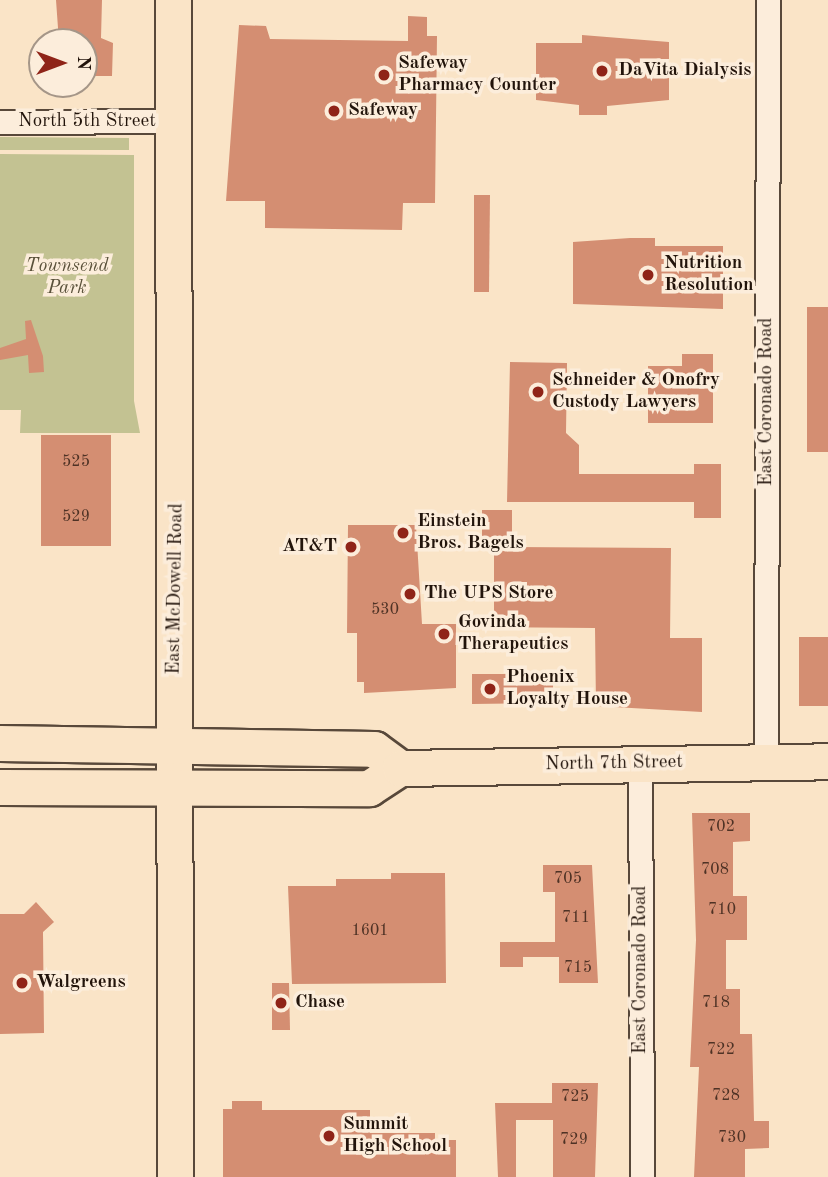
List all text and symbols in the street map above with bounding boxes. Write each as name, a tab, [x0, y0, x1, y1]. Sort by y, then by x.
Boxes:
north arrow	[28, 28, 98, 98]
place label: Safeway Pharmacy Counter	[398, 53, 556, 97]
text: N	[73, 56, 92, 70]
place label: DaVita Dialysis	[618, 60, 752, 82]
marker: DaVita Dialysis	[592, 61, 612, 81]
marker: Safeway Pharmacy Counter	[376, 67, 392, 83]
place label: Safeway	[348, 100, 418, 122]
marker: Safeway	[326, 103, 342, 119]
street label: North 5th Street	[18, 111, 156, 133]
place label: Nutrition Resolution	[664, 253, 754, 297]
park label: Townsend Park	[25, 256, 109, 300]
marker: Nutrition Resolution	[638, 265, 658, 285]
street label: East Coronado Road	[756, 318, 778, 486]
place label: Schneider & Onofry Custody Lawyers	[552, 370, 720, 414]
marker: Schneider & Onofry Custody Lawyers	[530, 384, 546, 400]
house number: 525	[62, 452, 90, 472]
street label: East McDowell Road	[163, 503, 189, 675]
house number: 529	[62, 507, 90, 527]
place label: Einstein Bros. Bagels	[417, 511, 524, 555]
marker: Einstein Bros. Bagels	[395, 525, 411, 541]
place label: AT&T	[282, 536, 337, 558]
marker: AT&T	[343, 539, 359, 555]
place label: The UPS Store	[424, 583, 554, 605]
marker: The UPS Store	[402, 586, 418, 602]
house number: 530	[371, 600, 399, 620]
place label: Govinda Therapeutics	[458, 612, 568, 656]
marker: Govinda Therapeutics	[436, 626, 452, 642]
place label: Phoenix Loyalty House	[506, 667, 628, 711]
marker: Phoenix Loyalty House	[480, 679, 500, 699]
street label: North 7th Street	[545, 751, 683, 777]
house number: 702	[707, 817, 735, 837]
house number: 708	[701, 860, 729, 880]
house number: 705	[554, 869, 582, 889]
street label: East Coronado Road	[630, 886, 652, 1054]
house number: 710	[708, 900, 736, 920]
house number: 711	[562, 908, 590, 928]
house number: 1601	[351, 921, 389, 941]
house number: 715	[564, 958, 592, 978]
place label: Walgreens	[36, 972, 126, 994]
marker: Walgreens	[14, 975, 30, 991]
place label: Chase	[295, 992, 345, 1014]
house number: 718	[702, 993, 730, 1013]
marker: Chase	[273, 995, 289, 1011]
house number: 722	[707, 1040, 735, 1060]
house number: 728	[712, 1086, 740, 1106]
house number: 725	[561, 1087, 589, 1107]
place label: Summit High School	[343, 1114, 447, 1158]
marker: Summit High School	[321, 1128, 337, 1144]
house number: 730	[718, 1128, 746, 1148]
house number: 729	[560, 1130, 588, 1150]

